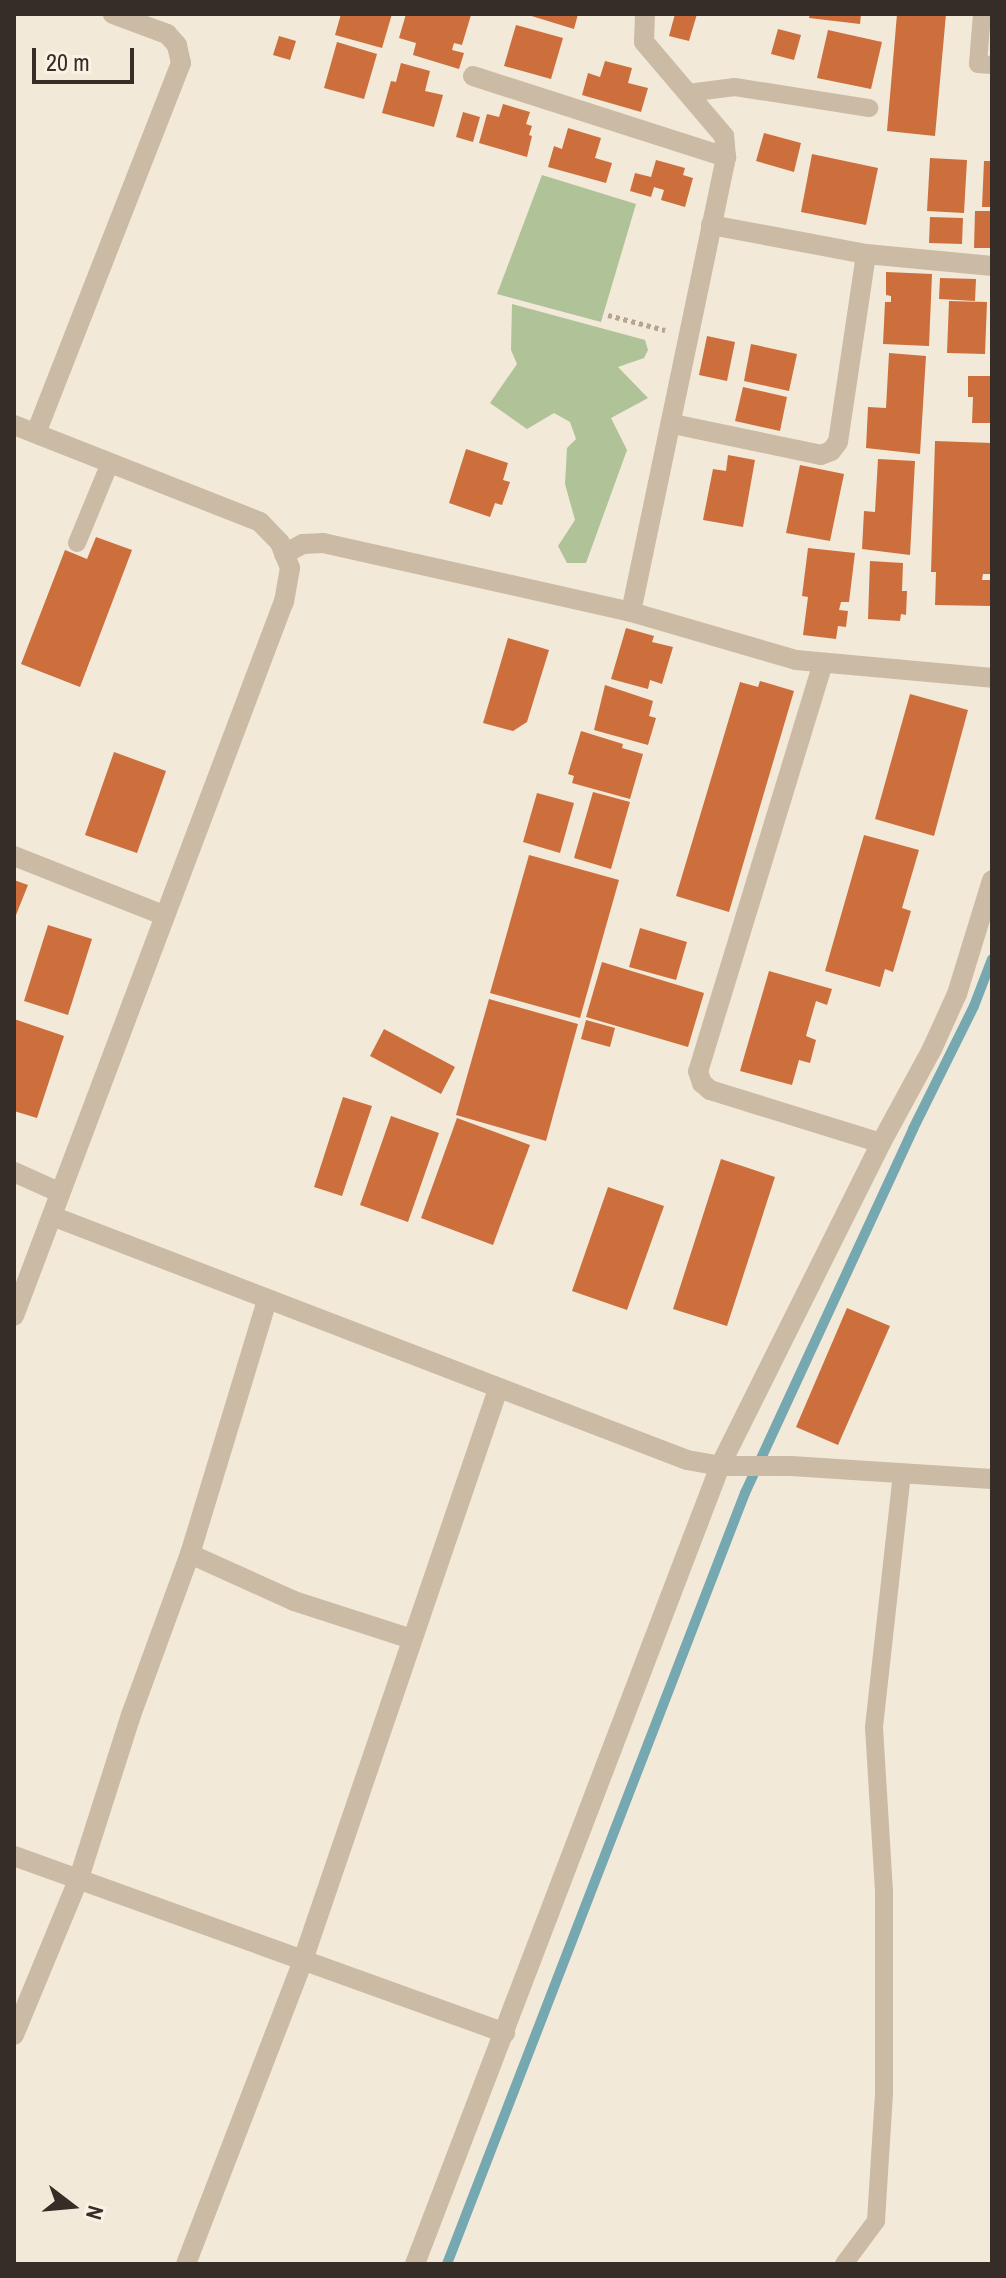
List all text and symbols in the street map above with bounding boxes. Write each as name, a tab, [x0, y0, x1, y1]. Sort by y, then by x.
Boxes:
scale bar	[36, 32, 138, 82]
text: 20 m	[46, 46, 90, 78]
north arrow	[32, 2166, 112, 2246]
text: N	[79, 2202, 111, 2223]

